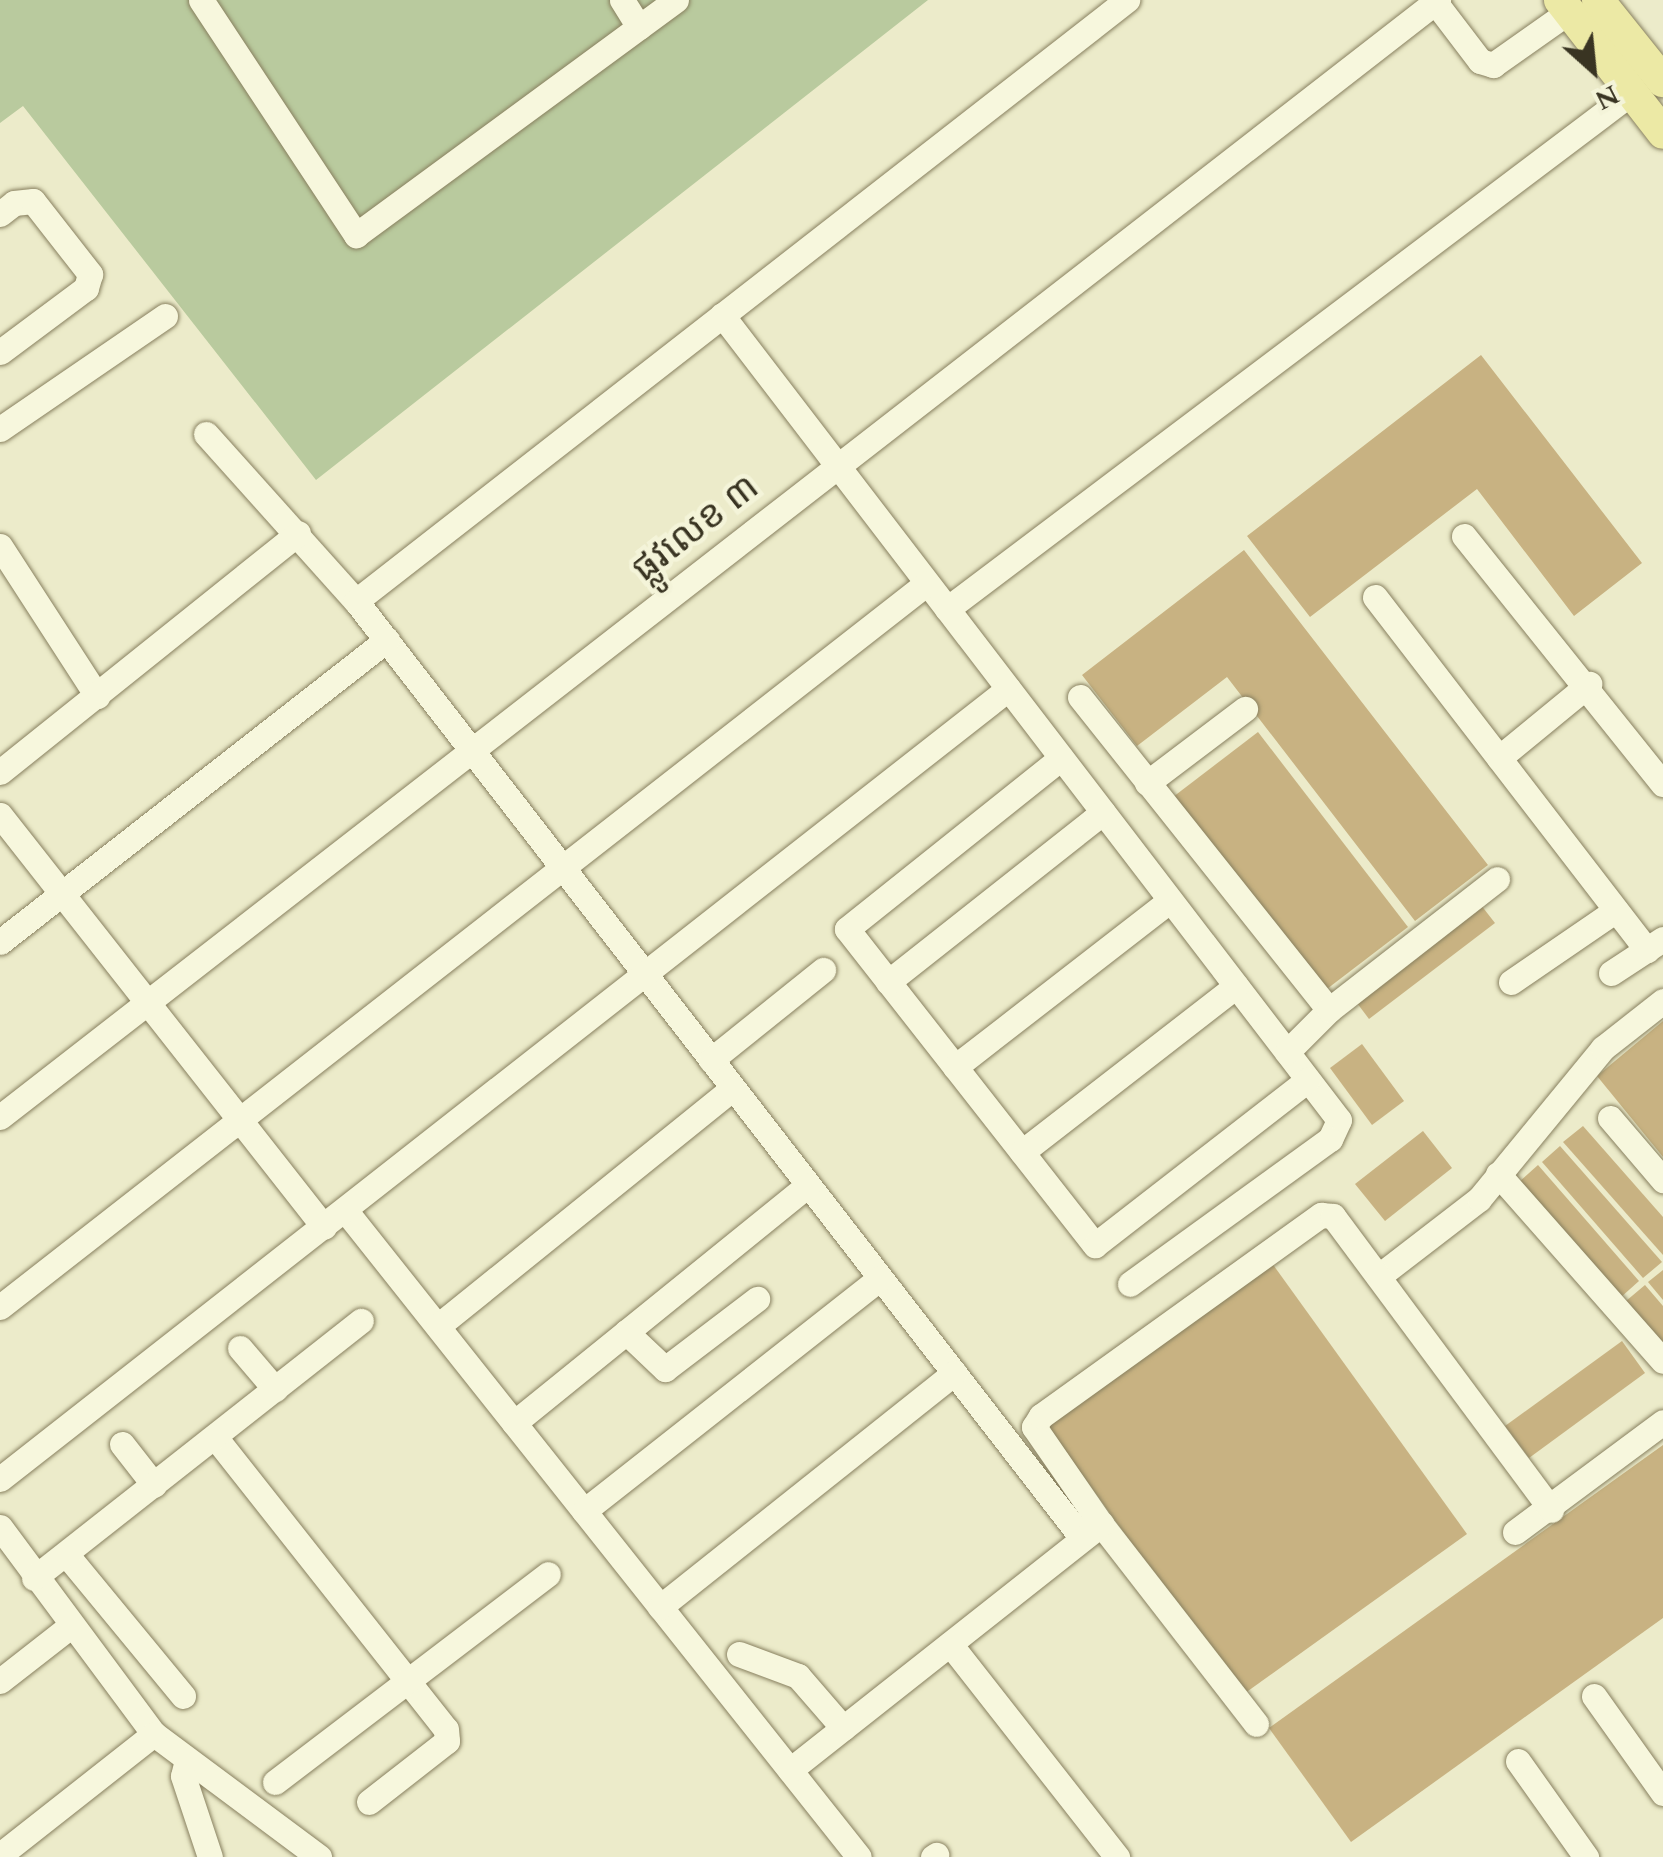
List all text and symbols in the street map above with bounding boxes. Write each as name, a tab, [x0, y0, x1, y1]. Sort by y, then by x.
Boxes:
north arrow	[1543, 20, 1643, 120]
text: N	[1587, 73, 1627, 122]
street label: ផ្លូវលេខ ៣	[623, 465, 769, 593]

